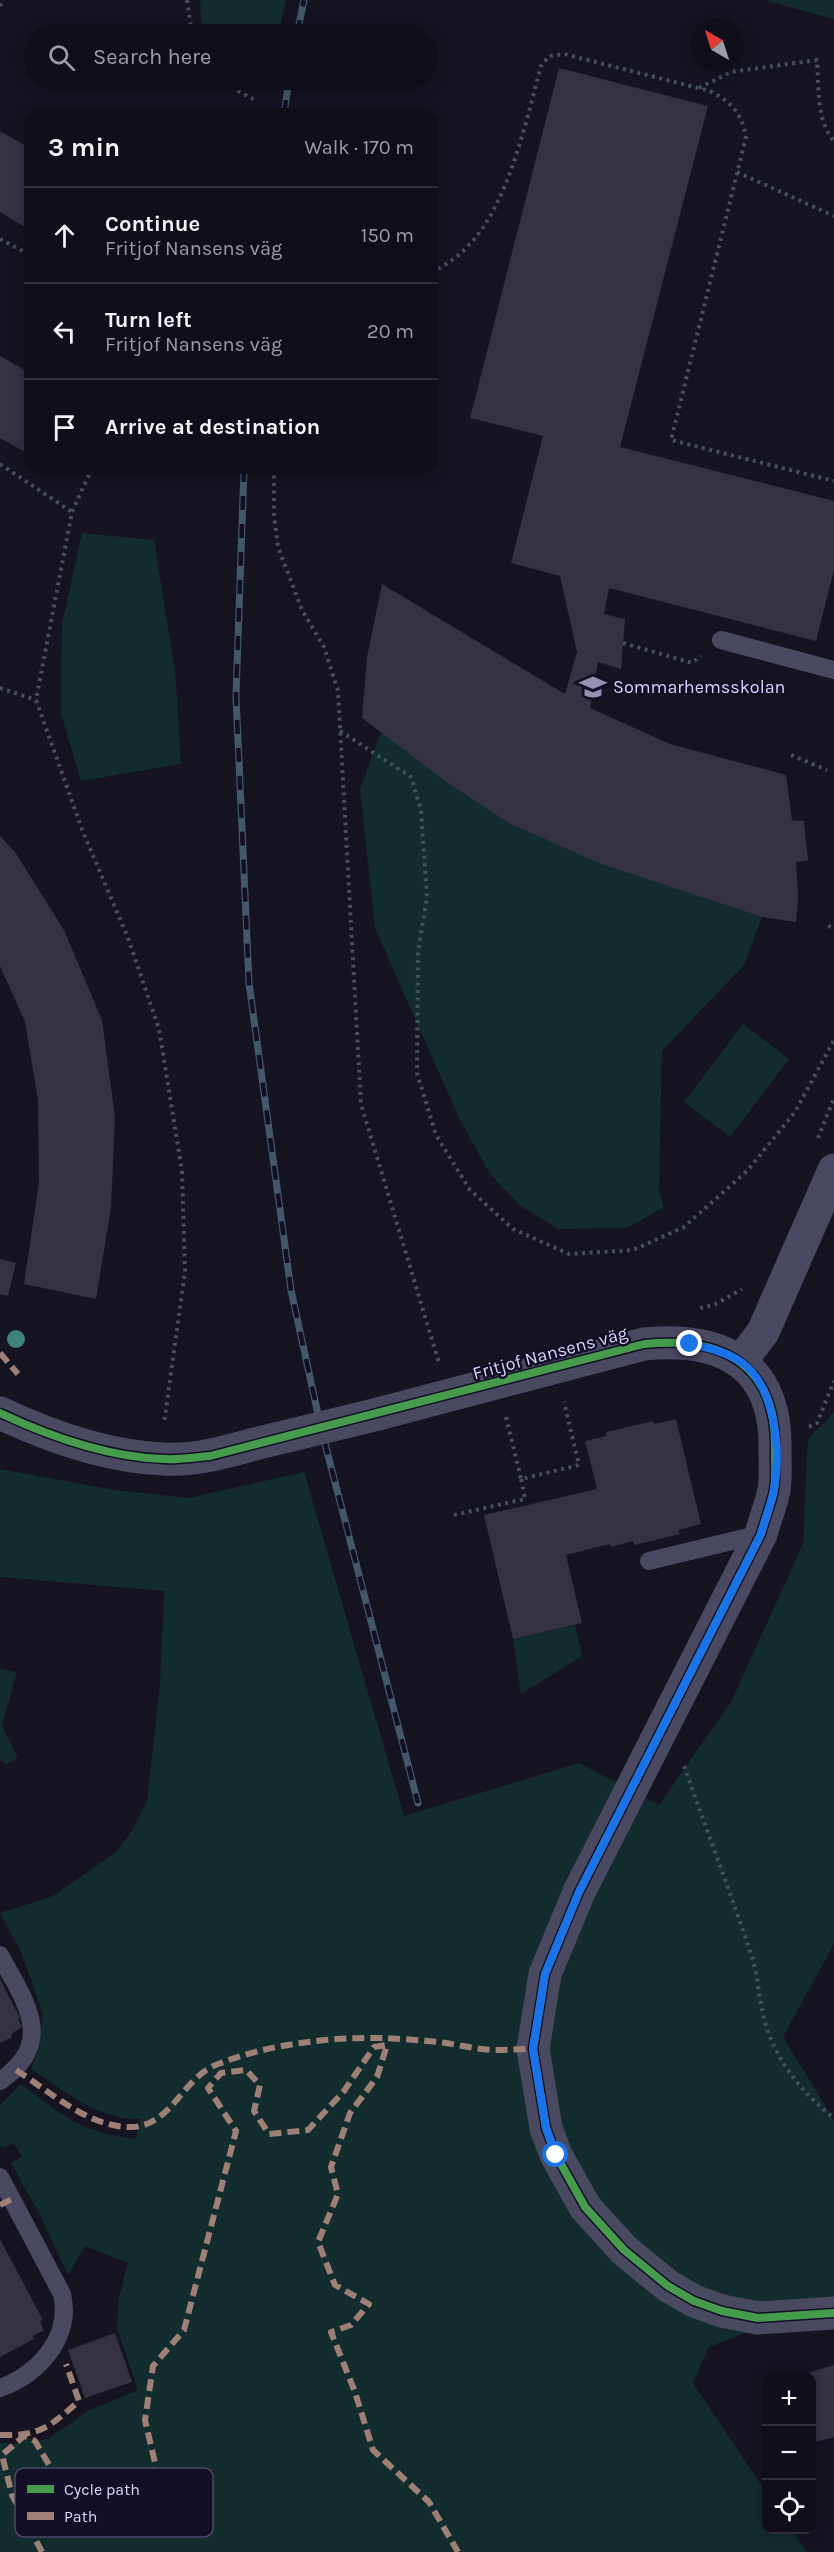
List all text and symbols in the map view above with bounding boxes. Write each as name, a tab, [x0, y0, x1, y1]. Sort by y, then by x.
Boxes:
north arrow	[690, 18, 744, 72]
search box	[24, 24, 438, 90]
icon: search	[45, 41, 78, 74]
text: Search here	[93, 44, 211, 70]
text: 3 min	[48, 132, 120, 163]
text: Walk · 170 m	[304, 136, 414, 159]
text: Continue	[105, 211, 200, 237]
icon: ahead	[48, 219, 81, 252]
text: 150 m	[361, 224, 414, 247]
text: Fritjof Nansens väg	[105, 237, 282, 260]
text: Turn left	[105, 307, 192, 333]
icon: left	[48, 315, 81, 348]
text: 20 m	[367, 320, 414, 343]
text: Fritjof Nansens väg	[105, 333, 282, 356]
icon: arrive	[48, 411, 81, 444]
text: Arrive at destination	[105, 414, 320, 440]
school or university icon: Sommarhemsskolan	[578, 672, 608, 702]
place label: Sommarhemsskolan	[613, 676, 785, 698]
street label: Fritjof Nansens väg	[470, 1322, 630, 1384]
route end	[676, 1330, 702, 1356]
route start	[542, 2141, 568, 2167]
map controls	[762, 2372, 816, 2534]
button: +	[762, 2372, 816, 2426]
button: −	[762, 2426, 816, 2480]
legend	[15, 2468, 213, 2537]
text: Cycle path	[64, 2480, 140, 2499]
button: locate	[762, 2480, 816, 2534]
text: Path	[64, 2507, 97, 2526]

